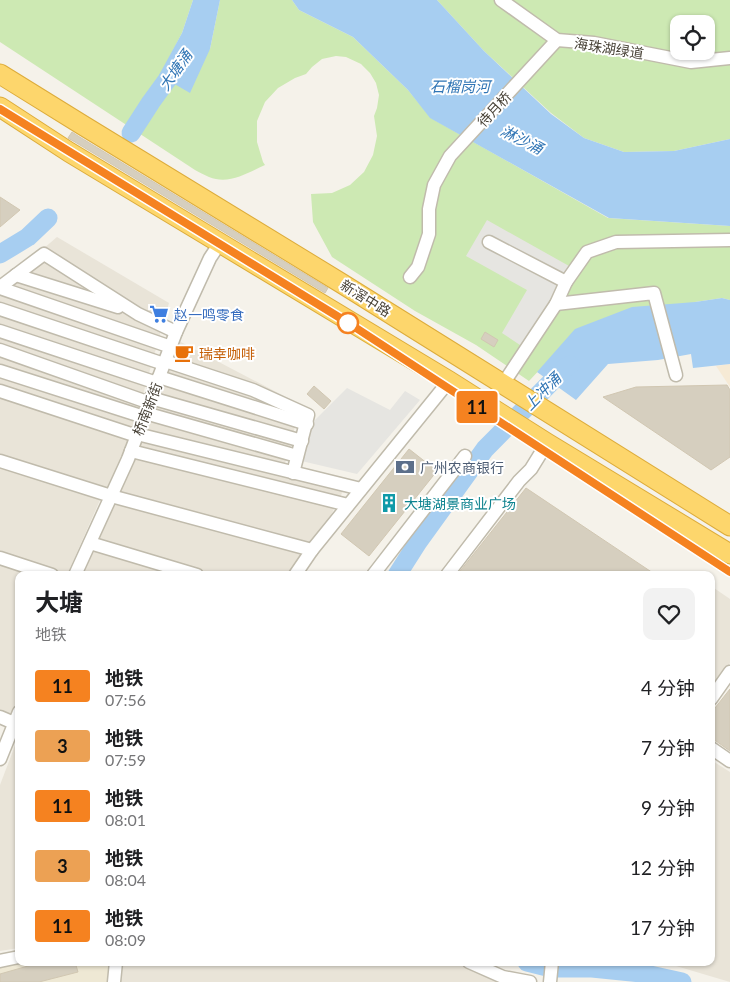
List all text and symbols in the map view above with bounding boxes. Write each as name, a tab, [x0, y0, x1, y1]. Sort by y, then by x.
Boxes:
map controls	[670, 15, 715, 60]
button: locate	[670, 15, 715, 60]
street label: 海珠湖绿道	[573, 34, 645, 62]
water label: 大塘涌	[155, 45, 196, 94]
water label: 石榴岗河	[430, 77, 493, 95]
street label: 待月桥	[473, 88, 515, 130]
water label: 淋沙涌	[498, 121, 548, 158]
street label: 新滘中路	[338, 276, 394, 320]
supermarket icon: 赵一鸣零食	[148, 303, 170, 325]
place label: 赵一鸣零食	[173, 306, 244, 323]
unlabelled marker	[337, 312, 359, 334]
cafe icon: 瑞幸咖啡	[173, 342, 195, 364]
place label: 瑞幸咖啡	[199, 345, 255, 362]
water label: 上冲涌	[520, 367, 566, 413]
street label: 桥南新街	[129, 380, 165, 438]
line badge: 11	[454, 391, 500, 423]
text: 11	[467, 396, 487, 418]
bank icon: 广州农商银行	[394, 456, 416, 478]
place label: 广州农商银行	[420, 459, 504, 476]
building icon: 大塘湖景商业广场	[378, 492, 400, 514]
place label: 大塘湖景商业广场	[404, 495, 516, 512]
text: 大塘	[35, 587, 83, 616]
button: heart	[643, 588, 695, 640]
text: 地铁	[35, 624, 67, 643]
text: 地铁	[105, 666, 143, 689]
text: 11	[52, 675, 73, 697]
text: 4 分钟	[641, 676, 695, 699]
text: 07:56	[105, 690, 146, 709]
text: 地铁	[105, 726, 143, 749]
text: 3	[57, 735, 68, 757]
text: 7 分钟	[641, 736, 695, 759]
text: 07:59	[105, 750, 146, 769]
text: 地铁	[105, 786, 143, 809]
text: 11	[52, 795, 73, 817]
text: 9 分钟	[641, 796, 695, 819]
text: 08:01	[105, 810, 146, 829]
text: 地铁	[105, 846, 143, 869]
text: 3	[57, 855, 68, 877]
text: 12 分钟	[630, 856, 695, 879]
text: 08:04	[105, 870, 146, 889]
text: 地铁	[105, 906, 143, 929]
text: 11	[52, 915, 73, 937]
text: 17 分钟	[630, 916, 695, 939]
text: 08:09	[105, 930, 146, 949]

